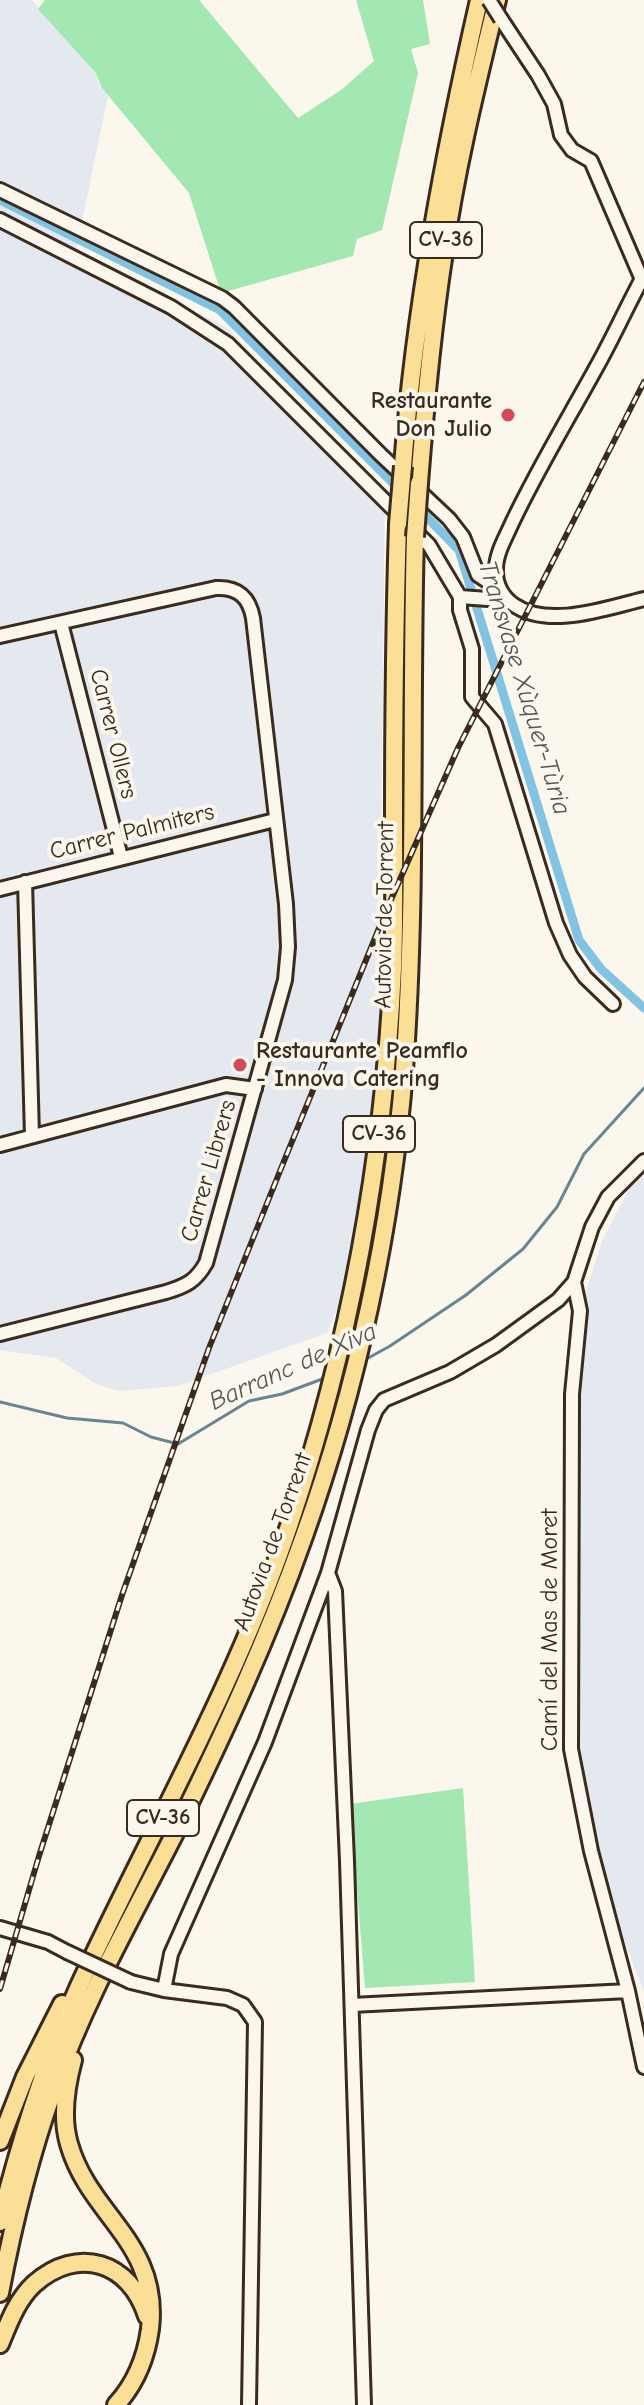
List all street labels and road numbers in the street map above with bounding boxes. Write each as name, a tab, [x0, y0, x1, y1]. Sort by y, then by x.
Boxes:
road number: CV-36	[410, 222, 482, 258]
street label: Carrer Ollers	[83, 666, 143, 802]
street label: Carrer Palmiters	[47, 798, 217, 866]
street label: Autovia de Torrent	[369, 821, 401, 1009]
street label: Carrer Librers	[175, 1097, 243, 1245]
road number: CV-36	[343, 1116, 415, 1152]
street label: Autovia de Torrent	[227, 1449, 319, 1635]
street label: Camí del Mas de Moret	[536, 1509, 564, 1751]
road number: CV-36	[127, 1800, 199, 1836]

